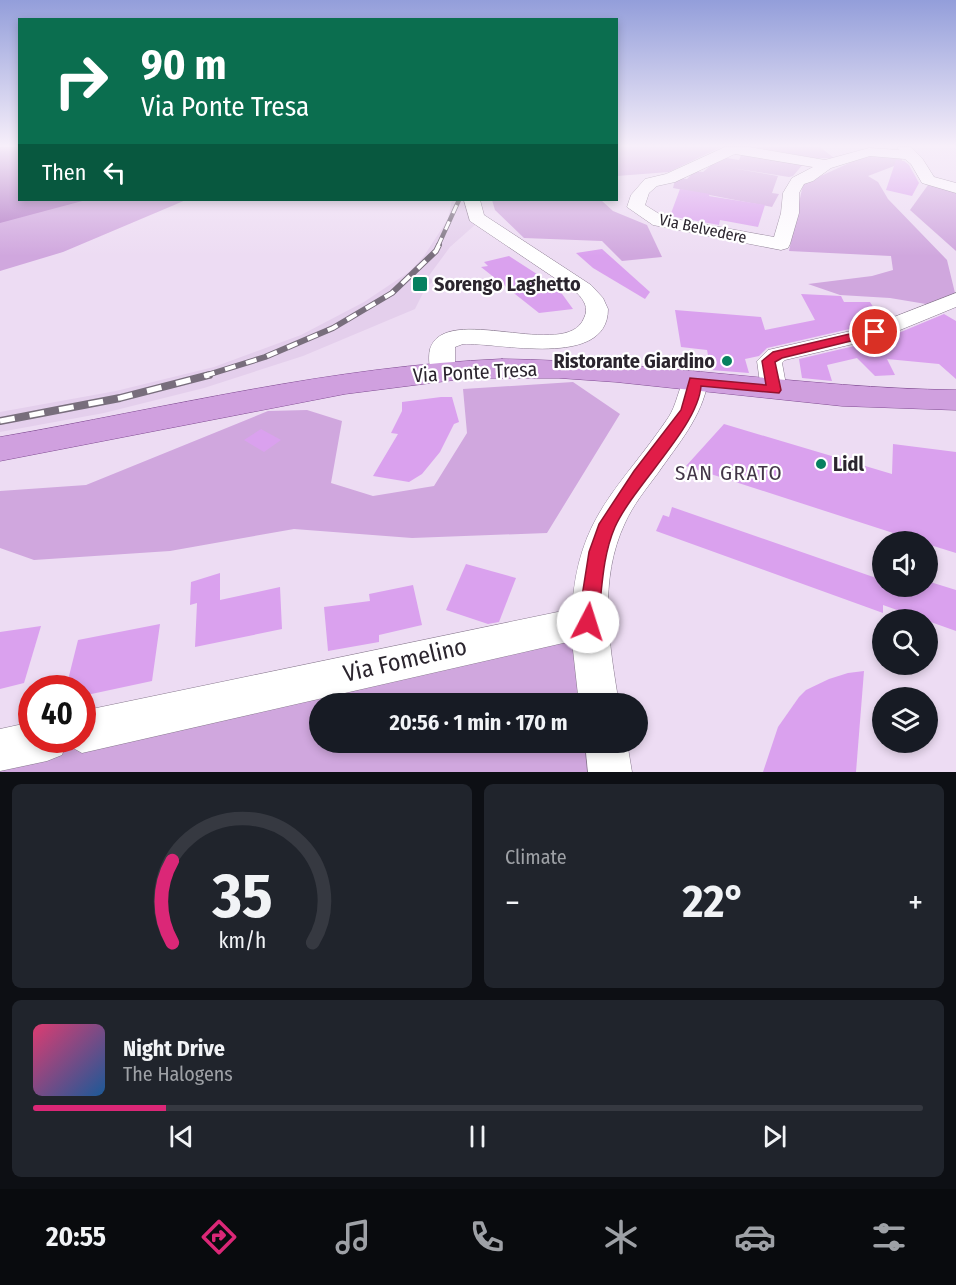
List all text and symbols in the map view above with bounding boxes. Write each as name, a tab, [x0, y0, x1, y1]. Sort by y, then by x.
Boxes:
text: 90 m	[141, 40, 226, 90]
icon: right	[42, 42, 120, 120]
text: Via Ponte Tresa	[141, 91, 309, 123]
icon: left	[98, 156, 131, 189]
text: Then	[42, 159, 86, 186]
street label: Via Belvedere	[657, 210, 748, 247]
place label: Sorengo Laghetto	[434, 272, 581, 296]
marker: Sorengo Laghetto	[411, 275, 429, 293]
pin	[849, 306, 900, 357]
icon: arrive	[858, 315, 891, 348]
place label: Ristorante Giardino	[553, 349, 715, 373]
marker: Ristorante Giardino	[720, 354, 734, 368]
street label: Via Ponte Tresa	[412, 357, 538, 387]
place label: Lidl	[833, 452, 864, 476]
marker: Lidl	[814, 457, 828, 471]
district label: SAN GRATO	[675, 460, 783, 486]
map controls	[872, 531, 938, 753]
button: sound	[872, 531, 938, 597]
position arrow	[556, 590, 620, 654]
button: search	[872, 609, 938, 675]
street label: Via Fomelino	[340, 632, 470, 688]
speed limit sign: 40	[18, 675, 96, 753]
button: layers	[872, 687, 938, 753]
text: 20:56 · 1 min · 170 m	[390, 709, 567, 736]
text: Climate	[505, 845, 567, 869]
text: 35	[211, 859, 272, 934]
text: 22°	[683, 875, 745, 929]
text: −	[505, 883, 520, 923]
text: +	[908, 883, 923, 923]
text: km/h	[218, 928, 266, 954]
text: Night Drive	[123, 1035, 225, 1062]
text: The Halogens	[123, 1062, 233, 1086]
icon: previous	[165, 1120, 198, 1153]
icon: pause	[461, 1120, 494, 1153]
icon: next	[758, 1120, 791, 1153]
icon: directions	[198, 1216, 240, 1258]
icon: music	[332, 1216, 374, 1258]
icon: phone	[466, 1216, 508, 1258]
icon: climate	[600, 1216, 642, 1258]
icon: car	[734, 1216, 776, 1258]
icon: filters	[868, 1216, 910, 1258]
text: 20:55	[46, 1221, 106, 1253]

